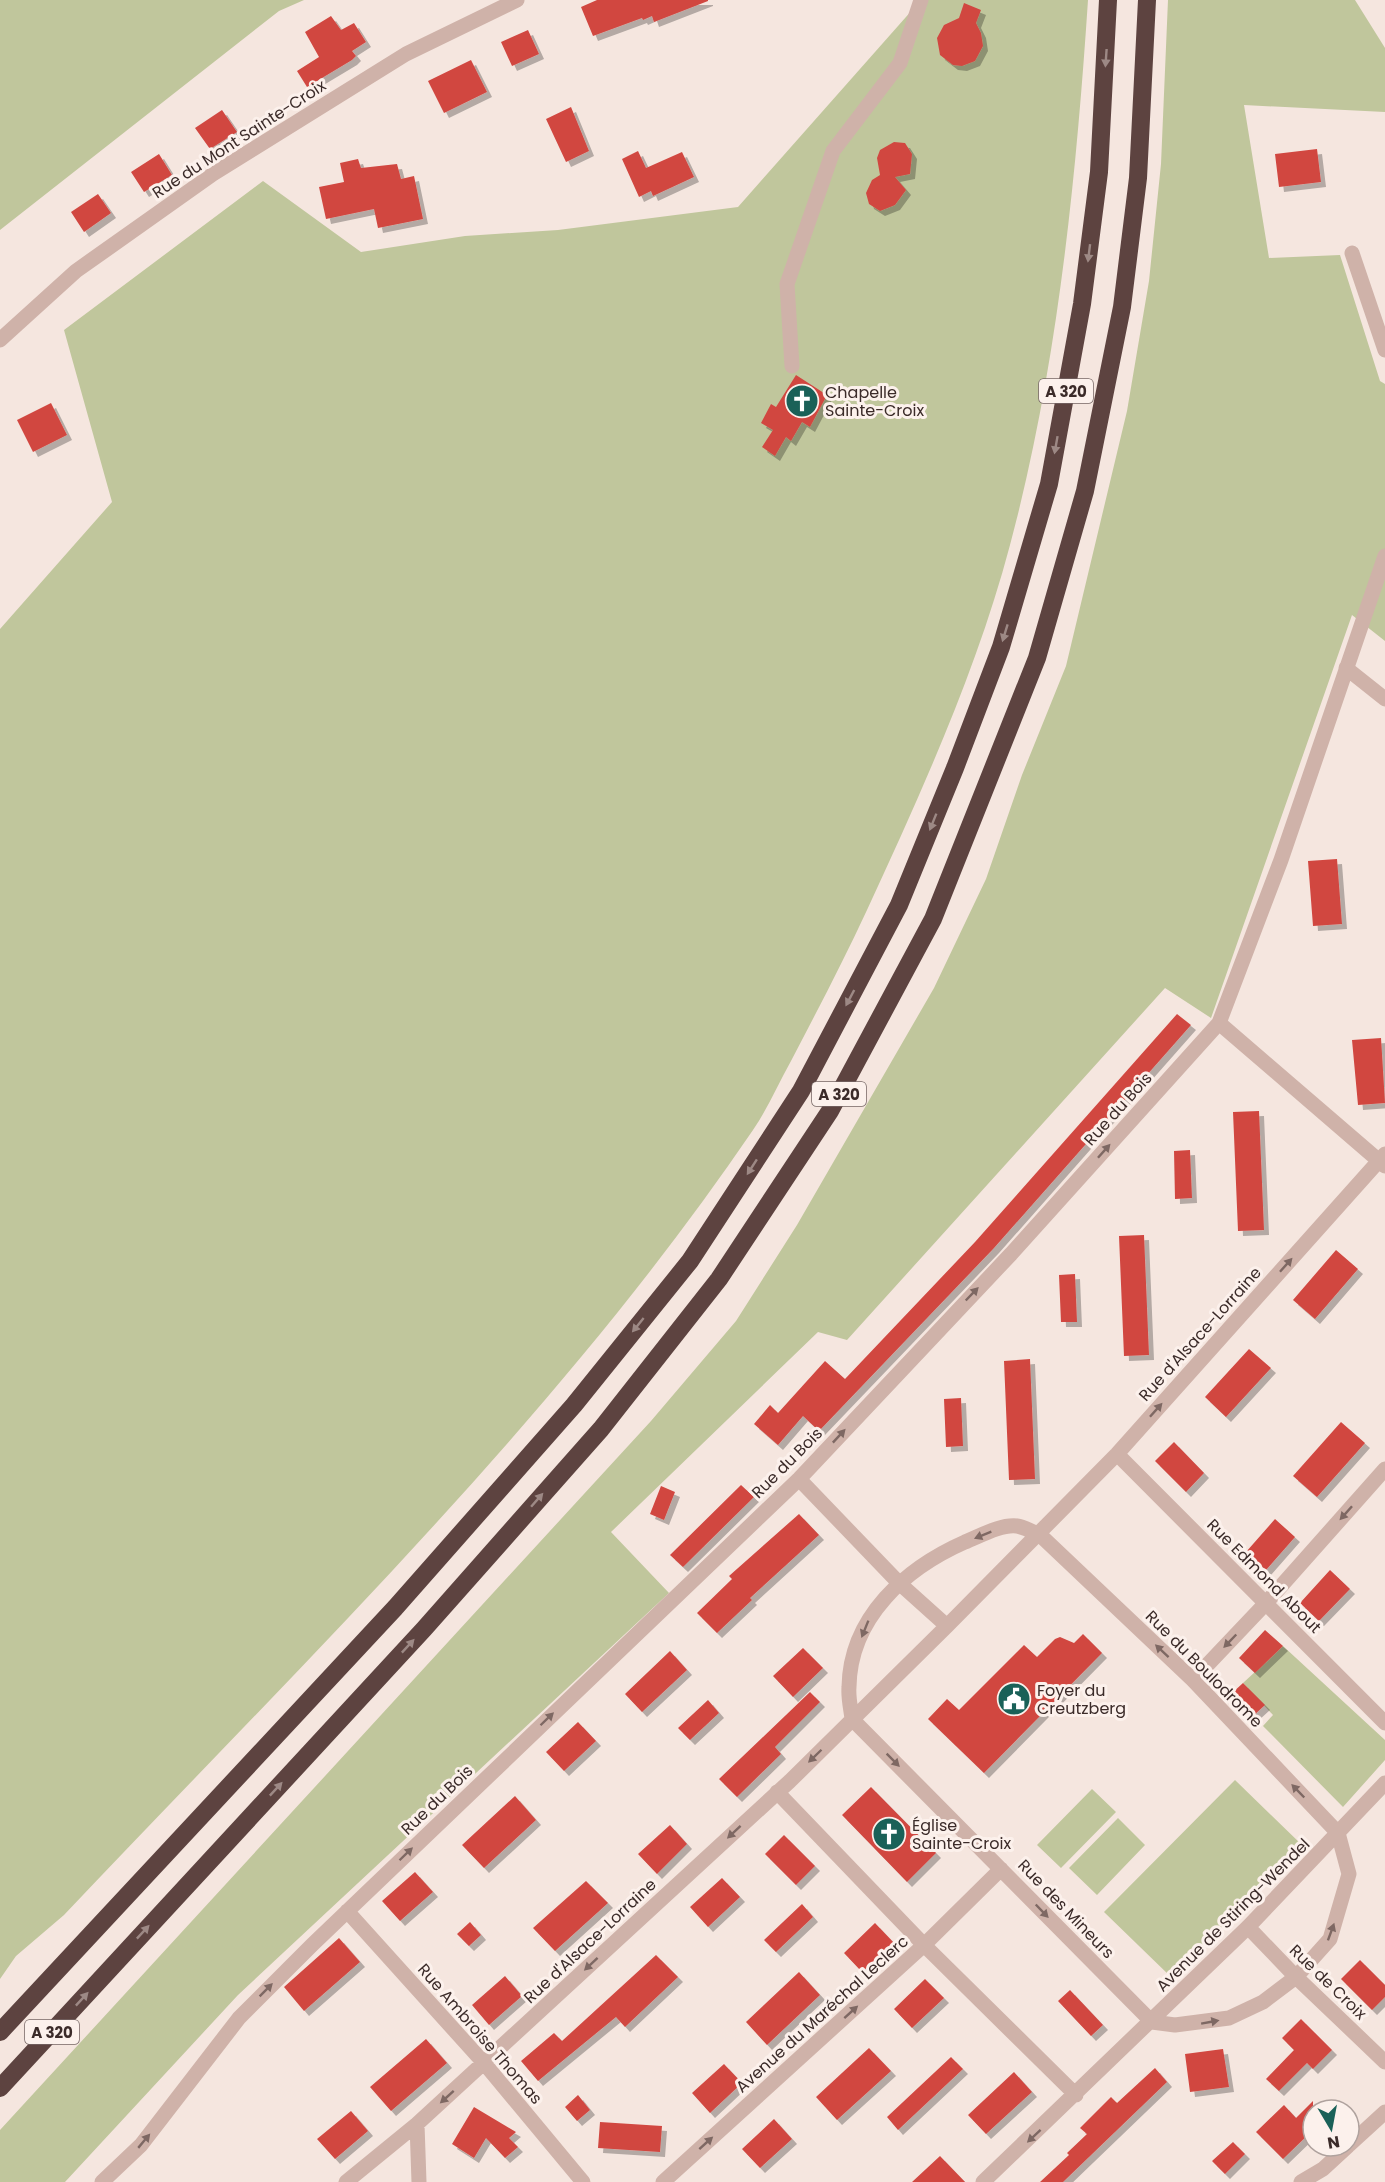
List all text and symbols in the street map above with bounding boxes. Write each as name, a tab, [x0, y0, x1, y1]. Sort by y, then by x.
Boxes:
one-way arrow	[1101, 49, 1111, 68]
street label: Rue du Mont Sainte-Croix	[148, 74, 331, 204]
one-way arrow	[1084, 243, 1094, 262]
road number: A 320	[1039, 379, 1093, 403]
place label: Chapelle Sainte-Croix	[825, 381, 924, 422]
church icon: Chapelle Sainte-Croix	[784, 383, 820, 419]
one-way arrow	[1052, 435, 1061, 454]
one-way arrow	[1000, 624, 1009, 642]
one-way arrow	[928, 814, 938, 832]
one-way arrow	[845, 990, 855, 1007]
street label: Rue du Bois	[1079, 1067, 1157, 1151]
road number: A 320	[812, 1082, 866, 1106]
one-way arrow	[1097, 1143, 1111, 1158]
one-way arrow	[746, 1158, 757, 1175]
one-way arrow	[1279, 1257, 1293, 1272]
street label: Rue d'Alsace-Lorraine	[1133, 1262, 1267, 1406]
one-way arrow	[965, 1287, 979, 1302]
one-way arrow	[632, 1317, 645, 1333]
one-way arrow	[1149, 1403, 1162, 1418]
street label: Rue du Bois	[746, 1422, 828, 1504]
one-way arrow	[832, 1429, 846, 1444]
one-way arrow	[531, 1492, 544, 1508]
one-way arrow	[1340, 1505, 1353, 1520]
street label: Rue Edmond About	[1202, 1514, 1326, 1638]
one-way arrow	[974, 1531, 992, 1540]
street label: Rue du Boulodrome	[1140, 1605, 1268, 1733]
one-way arrow	[860, 1621, 870, 1639]
one-way arrow	[1223, 1634, 1237, 1648]
one-way arrow	[401, 1638, 415, 1653]
one-way arrow	[1155, 1644, 1170, 1658]
place label: Foyer du Creutzberg	[1037, 1679, 1126, 1720]
public building icon: Foyer du Creutzberg	[996, 1681, 1032, 1717]
one-way arrow	[540, 1713, 554, 1727]
one-way arrow	[807, 1749, 822, 1763]
one-way arrow	[886, 1753, 900, 1767]
street label: Rue du Bois	[396, 1760, 478, 1840]
one-way arrow	[269, 1782, 282, 1797]
one-way arrow	[1291, 1783, 1305, 1798]
place label: Église Sainte-Croix	[912, 1814, 1011, 1855]
church icon: Église Sainte-Croix	[871, 1816, 907, 1852]
one-way arrow	[726, 1825, 741, 1839]
street label: Avenue de Stiring-Wendel	[1151, 1833, 1315, 1997]
one-way arrow	[399, 1847, 414, 1861]
street label: Rue des Mineurs	[1013, 1854, 1119, 1964]
street label: Rue d'Alsace-Lorraine	[519, 1873, 661, 2009]
one-way arrow	[1034, 1904, 1048, 1918]
one-way arrow	[1326, 1922, 1336, 1940]
one-way arrow	[136, 1926, 150, 1940]
street label: Avenue du Maréchal Leclerc	[731, 1930, 914, 2098]
street label: Rue de Croix	[1284, 1939, 1372, 2025]
one-way arrow	[584, 1957, 598, 1971]
street label: Rue Ambroise Thomas	[412, 1959, 548, 2109]
one-way arrow	[259, 1984, 273, 1998]
one-way arrow	[75, 1992, 89, 2006]
one-way arrow	[844, 2005, 858, 2019]
one-way arrow	[1200, 2017, 1219, 2026]
road number: A 320	[25, 2020, 79, 2044]
one-way arrow	[440, 2090, 455, 2103]
north arrow	[1301, 2098, 1361, 2158]
one-way arrow	[1027, 2128, 1041, 2142]
text: N	[1326, 2130, 1341, 2155]
one-way arrow	[137, 2133, 150, 2149]
one-way arrow	[699, 2136, 714, 2150]

